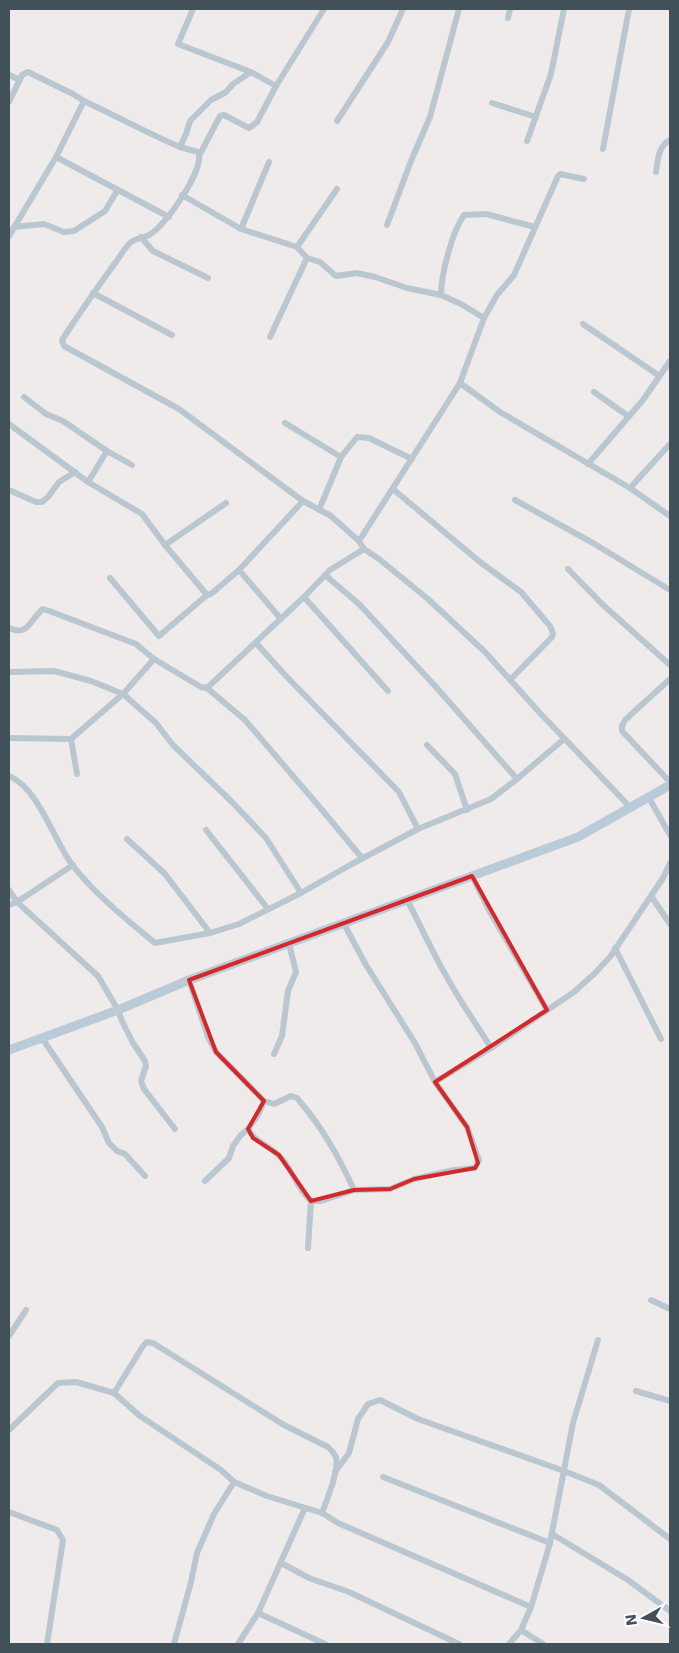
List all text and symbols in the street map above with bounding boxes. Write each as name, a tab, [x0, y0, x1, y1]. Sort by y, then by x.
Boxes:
north arrow	[619, 1593, 669, 1643]
text: N	[622, 1613, 640, 1627]

